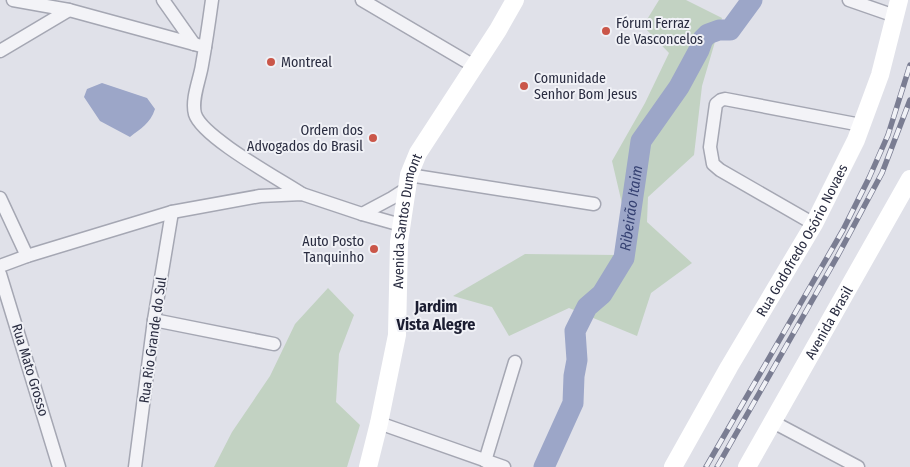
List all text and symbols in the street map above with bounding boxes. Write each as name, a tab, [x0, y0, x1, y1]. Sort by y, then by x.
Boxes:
place label: Fórum Ferraz de Vasconcelos	[616, 15, 703, 48]
marker: Fórum Ferraz de Vasconcelos	[600, 25, 612, 37]
place label: Montreal	[281, 54, 332, 71]
marker: Montreal	[265, 56, 277, 68]
place label: Comunidade Senhor Bom Jesus	[534, 70, 637, 103]
marker: Comunidade Senhor Bom Jesus	[518, 80, 530, 92]
place label: Ordem dos Advogados do Brasil	[247, 122, 363, 155]
marker: Ordem dos Advogados do Brasil	[367, 132, 379, 144]
street label: Avenida Santos Dumont	[389, 151, 426, 289]
street label: Rua Godofredo Osório Novaes	[752, 161, 851, 320]
water label: Ribeirão Itaim	[616, 164, 646, 252]
place label: Auto Posto Tanquinho	[302, 233, 364, 266]
marker: Auto Posto Tanquinho	[368, 243, 380, 255]
street label: Rua Rio Grande do Sul	[136, 275, 170, 404]
street label: Avenida Brasil	[801, 283, 856, 362]
district label: Jardim Vista Alegre	[396, 297, 475, 334]
street label: Rua Mato Grosso	[8, 322, 52, 418]

